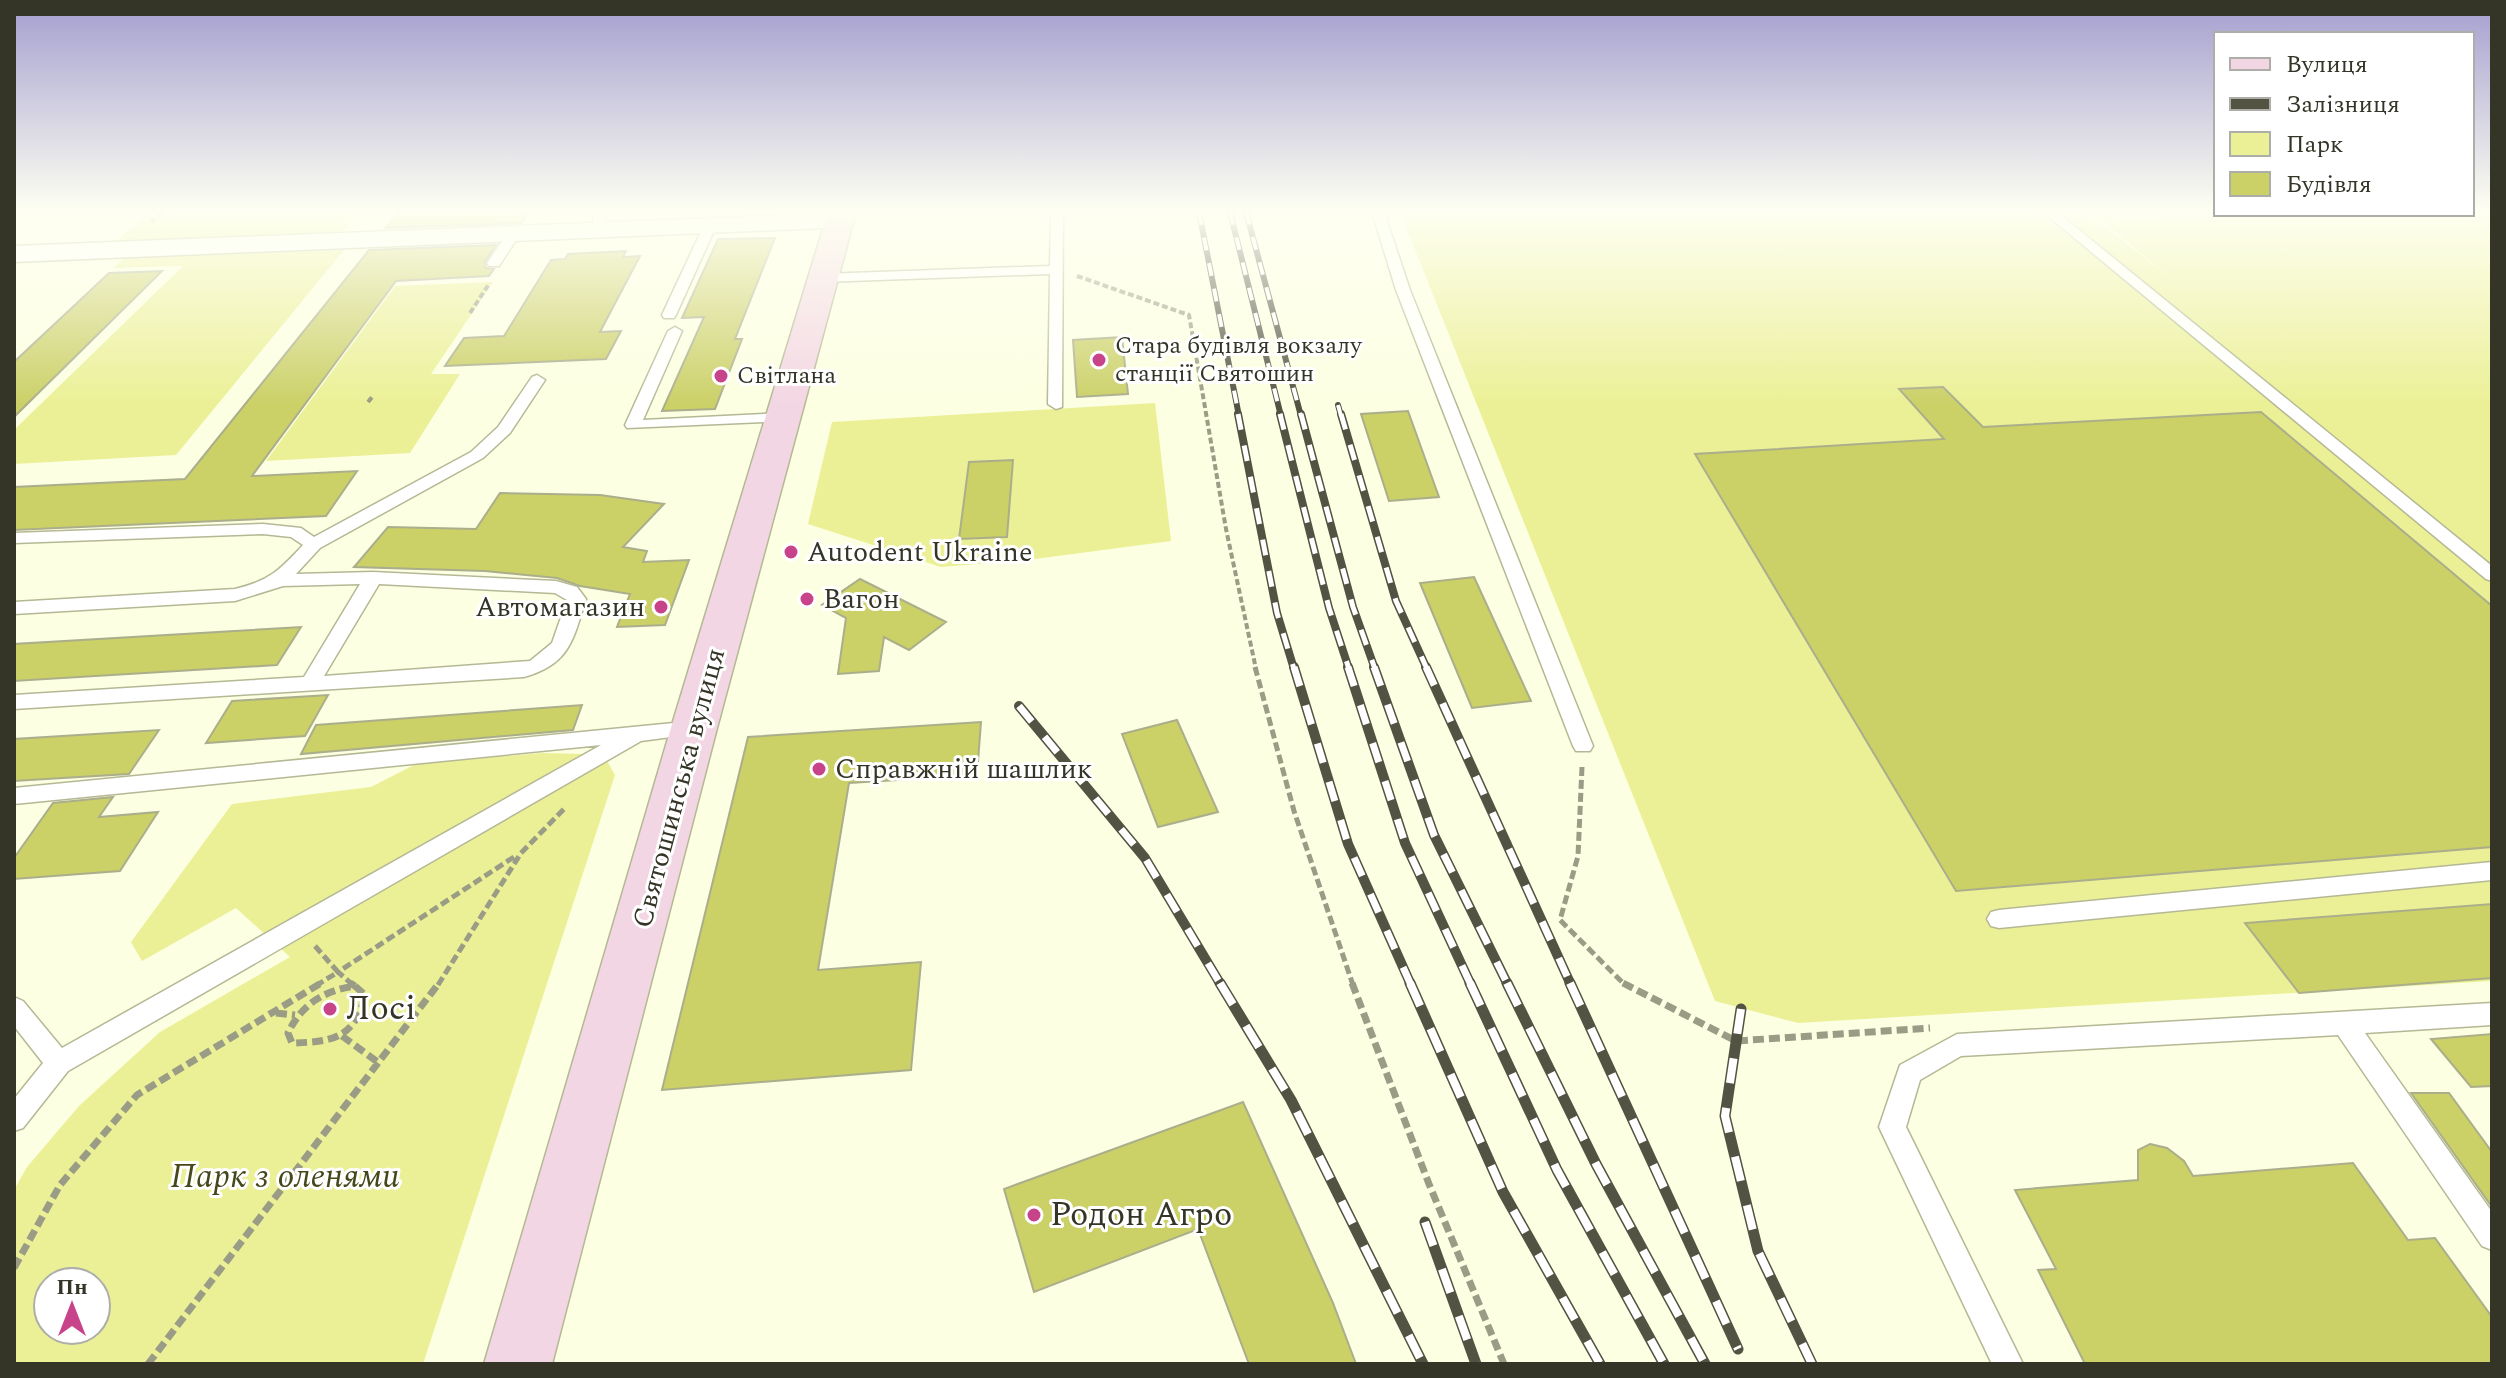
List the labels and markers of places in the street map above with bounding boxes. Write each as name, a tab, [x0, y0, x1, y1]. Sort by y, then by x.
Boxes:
place label: Стара будівля вокзалу станції Святошин	[1115, 328, 1363, 392]
marker: Стара будівля вокзалу станції Святошин	[1090, 351, 1108, 369]
place label: Світлана	[737, 358, 837, 394]
marker: Світлана	[712, 367, 730, 385]
place label: Autodent Ukraine	[807, 531, 1032, 574]
marker: Autodent Ukraine	[782, 543, 800, 561]
place label: Вагон	[823, 578, 900, 621]
place label: Автомагазин	[475, 586, 645, 629]
marker: Вагон	[798, 590, 816, 608]
marker: Автомагазин	[652, 598, 670, 616]
place label: Справжній шашлик	[835, 748, 1092, 791]
marker: Справжній шашлик	[810, 760, 828, 778]
place label: Лосі	[346, 983, 416, 1035]
marker: Лосі	[321, 1000, 339, 1018]
place label: Родон Агро	[1050, 1189, 1232, 1241]
marker: Родон Агро	[1025, 1206, 1043, 1224]

